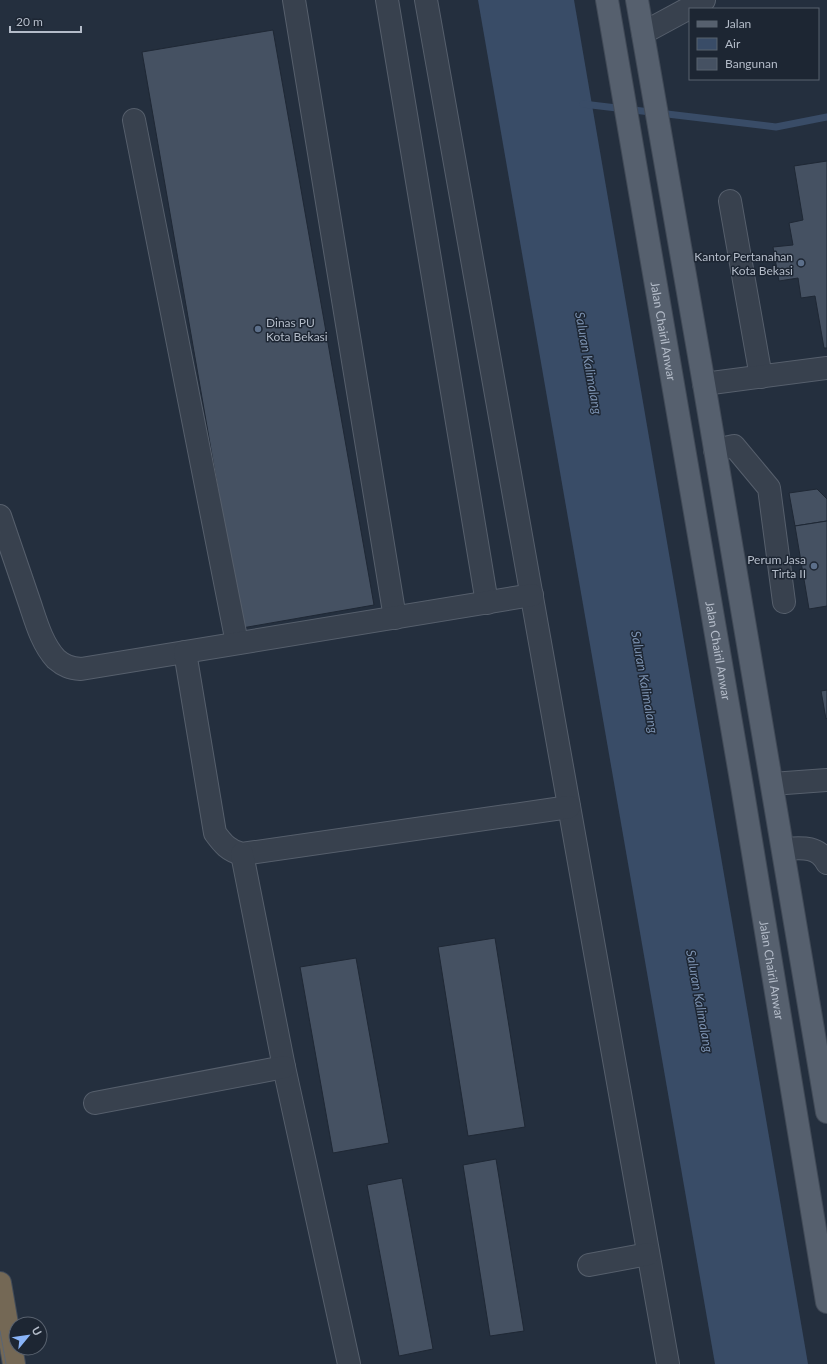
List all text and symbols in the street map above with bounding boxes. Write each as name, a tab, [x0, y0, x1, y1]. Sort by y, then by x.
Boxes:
scale bar	[10, 8, 81, 34]
legend	[689, 8, 819, 80]
text: 20 m	[16, 14, 43, 29]
text: Jalan	[725, 16, 751, 31]
text: Air	[725, 36, 741, 51]
text: Bangunan	[725, 56, 778, 71]
place label: Kantor Pertanahan Kota Bekasi	[694, 249, 793, 278]
marker: Kantor Pertanahan Kota Bekasi	[796, 258, 806, 268]
street label: Jalan Chairil Anwar	[648, 280, 680, 382]
water label: Saluran Kalimalang	[572, 311, 606, 416]
place label: Dinas PU Kota Bekasi	[266, 315, 328, 344]
marker: Dinas PU Kota Bekasi	[253, 324, 263, 334]
place label: Perum Jasa Tirta II	[747, 552, 806, 581]
marker: Perum Jasa Tirta II	[809, 561, 819, 571]
street label: Jalan Chairil Anwar	[703, 600, 735, 702]
water label: Saluran Kalimalang	[628, 630, 662, 735]
street label: Jalan Chairil Anwar	[757, 919, 788, 1021]
water label: Saluran Kalimalang	[683, 949, 717, 1054]
north arrow	[8, 1316, 48, 1356]
text: U	[30, 1324, 45, 1338]

